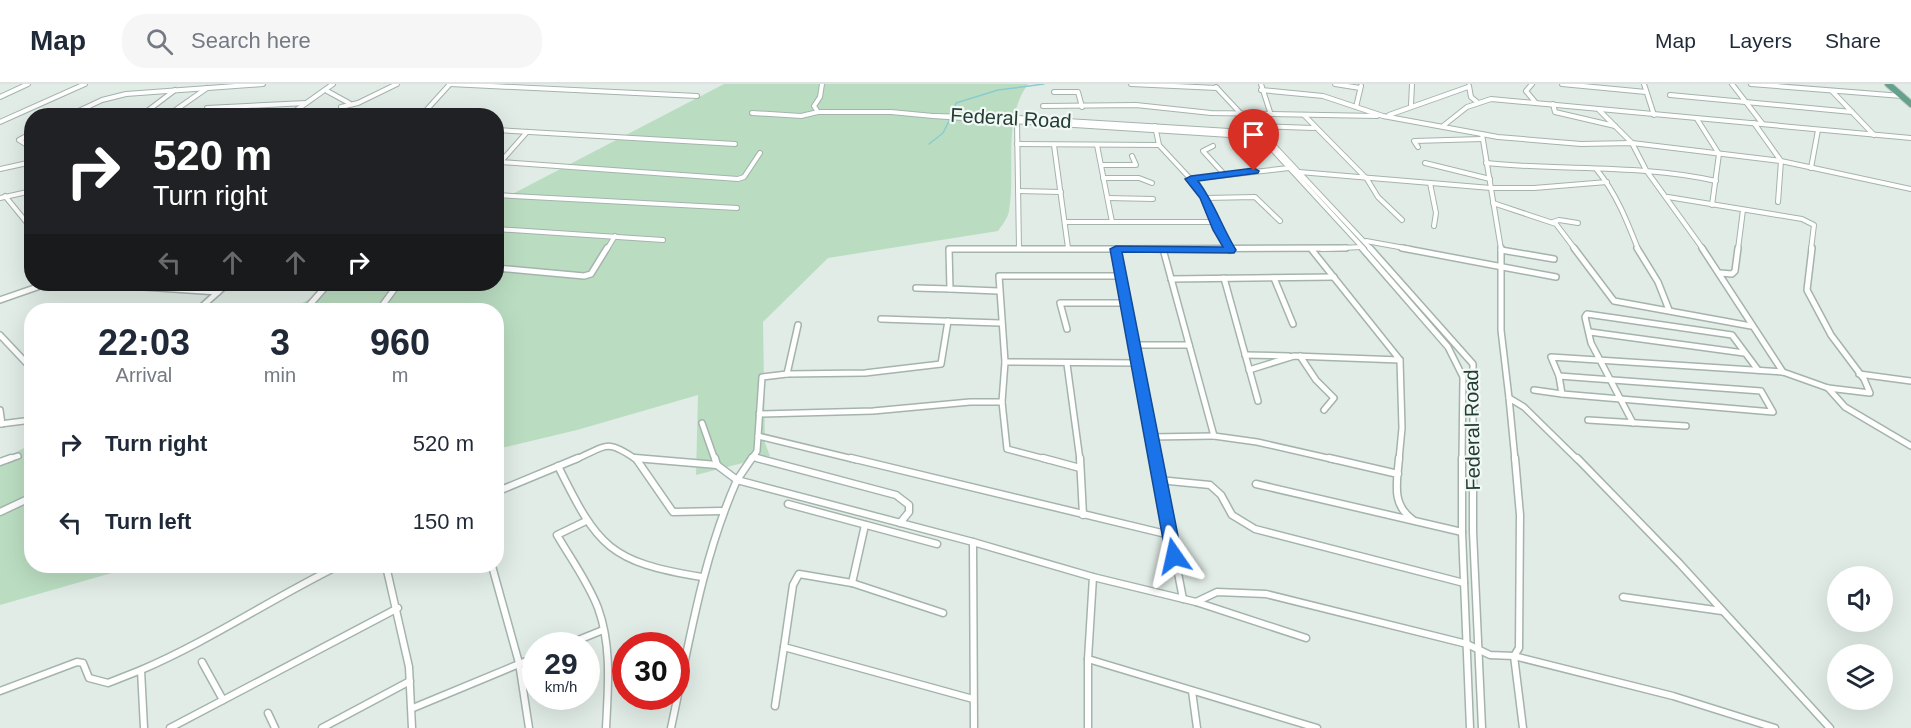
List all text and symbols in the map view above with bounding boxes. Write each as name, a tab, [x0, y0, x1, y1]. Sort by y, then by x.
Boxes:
search box	[122, 14, 542, 68]
text: Map	[30, 25, 86, 56]
icon: search	[143, 25, 176, 58]
text: Search here	[191, 28, 311, 53]
text: Map	[1655, 29, 1696, 52]
text: Layers	[1729, 29, 1792, 52]
text: Share	[1825, 29, 1881, 52]
street label: Federal Road	[950, 104, 1072, 132]
pin	[1228, 109, 1279, 171]
icon: arrive	[1237, 118, 1270, 151]
icon: right	[54, 132, 132, 210]
text: 520 m	[153, 132, 272, 179]
text: Turn right	[153, 181, 268, 211]
icon: left	[153, 246, 186, 279]
icon: ahead	[216, 246, 249, 279]
icon: ahead	[279, 246, 312, 279]
icon: right	[342, 246, 375, 279]
text: 22:03	[98, 322, 190, 363]
text: 3	[270, 322, 290, 363]
text: 960	[370, 322, 430, 363]
text: Arrival	[116, 364, 172, 386]
text: min	[264, 364, 296, 386]
text: m	[392, 364, 408, 386]
street label: Federal Road	[1460, 369, 1484, 491]
icon: right	[54, 428, 87, 461]
text: Turn right	[105, 431, 207, 456]
text: 520 m	[413, 431, 474, 456]
icon: left	[54, 506, 87, 539]
text: Turn left	[105, 509, 191, 534]
text: 150 m	[413, 509, 474, 534]
position arrow	[1142, 524, 1206, 588]
map controls	[1827, 566, 1893, 710]
button: sound	[1827, 566, 1893, 632]
speed limit sign: 30	[612, 632, 690, 710]
button: layers	[1827, 644, 1893, 710]
text: 29	[544, 647, 578, 680]
text: km/h	[545, 678, 577, 695]

